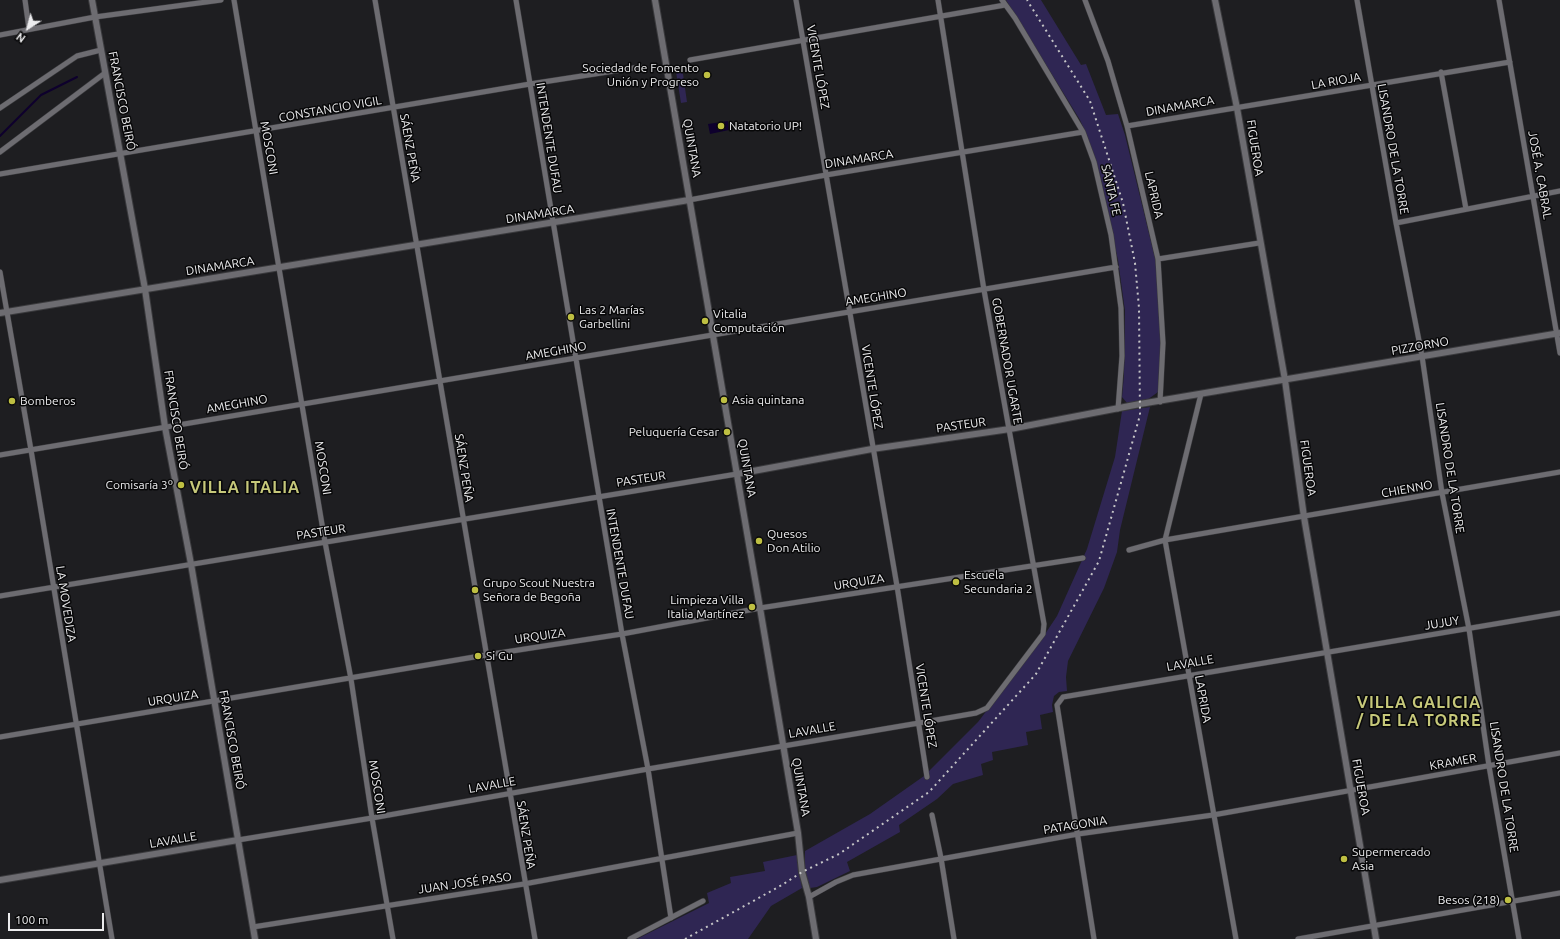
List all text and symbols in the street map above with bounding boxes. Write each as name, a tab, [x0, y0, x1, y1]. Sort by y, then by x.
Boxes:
north arrow	[8, 8, 48, 48]
street label: VICENTE LÓPEZ	[804, 24, 832, 110]
text: N	[14, 30, 28, 45]
street label: FRANCISCO BEIRÓ	[105, 50, 139, 152]
place label: Sociedad de Fomento Unión y Progreso	[582, 61, 699, 89]
marker: Sociedad de Fomento Unión y Progreso	[702, 70, 712, 80]
street label: LA RIOJA	[1310, 70, 1362, 92]
street label: INTENDENTE DUFAU	[533, 82, 565, 194]
street label: LISANDRO DE LA TORRE	[1374, 83, 1412, 215]
street label: CONSTANCIO VIGIL	[278, 93, 382, 125]
street label: DINAMARCA	[1145, 93, 1215, 119]
street label: SÁENZ PEÑA	[397, 113, 423, 183]
street label: QUINTANA	[680, 118, 704, 178]
place label: Natatorio UP!	[729, 119, 802, 133]
street label: FIGUEROA	[1243, 119, 1267, 177]
street label: MOSCONI	[257, 120, 281, 176]
marker: Natatorio UP!	[716, 121, 726, 131]
street label: JOSÉ A. CABRAL	[1525, 130, 1555, 220]
street label: DINAMARCA	[824, 146, 894, 172]
street label: SANTA FE	[1098, 163, 1124, 217]
street label: LAPRIDA	[1142, 170, 1166, 220]
street label: DINAMARCA	[505, 201, 575, 227]
street label: DINAMARCA	[185, 253, 255, 279]
street label: AMEGHINO	[844, 285, 908, 309]
street label: GOBERNADOR UGARTE	[989, 297, 1025, 425]
place label: Las 2 Marías Garbellini	[579, 303, 644, 331]
place label: Vitalia Computación	[713, 307, 785, 335]
marker: Las 2 Marías Garbellini	[566, 312, 576, 322]
marker: Vitalia Computación	[700, 316, 710, 326]
street label: PIZZORNO	[1390, 334, 1450, 358]
street label: AMEGHINO	[524, 339, 588, 363]
street label: VICENTE LÓPEZ	[858, 344, 886, 430]
street label: FRANCISCO BEIRÓ	[161, 369, 191, 471]
street label: AMEGHINO	[205, 392, 269, 416]
place label: Asia quintana	[732, 393, 805, 407]
place label: Bomberos	[20, 394, 75, 408]
marker: Asia quintana	[719, 395, 729, 405]
marker: Bomberos	[7, 396, 17, 406]
street label: LISANDRO DE LA TORRE	[1433, 402, 1467, 534]
street label: PASTEUR	[935, 414, 987, 436]
place label: Peluquería Cesar	[629, 425, 719, 439]
marker: Peluquería Cesar	[722, 427, 732, 437]
street label: SÁENZ PEÑA	[451, 433, 477, 503]
street label: QUINTANA	[735, 438, 759, 498]
street label: FIGUEROA	[1297, 439, 1319, 497]
street label: MOSCONI	[312, 440, 334, 496]
street label: PASTEUR	[615, 468, 667, 490]
street label: CHIENNO	[1380, 477, 1434, 501]
place label: Comisaría 3º	[106, 478, 173, 492]
district label: VILLA ITALIA	[190, 478, 300, 498]
marker: Comisaría 3º	[176, 480, 186, 490]
street label: INTENDENTE DUFAU	[603, 508, 637, 620]
street label: PASTEUR	[295, 521, 347, 543]
place label: Quesos Don Atilio	[767, 527, 821, 555]
marker: Quesos Don Atilio	[754, 536, 764, 546]
street label: LA MOVEDIZA	[53, 565, 79, 643]
place label: Escuela Secundaria 2	[964, 568, 1033, 596]
street label: URQUIZA	[833, 571, 885, 593]
place label: Grupo Scout Nuestra Señora de Begoña	[483, 576, 595, 604]
marker: Escuela Secundaria 2	[951, 577, 961, 587]
marker: Grupo Scout Nuestra Señora de Begoña	[470, 585, 480, 595]
place label: Limpieza Villa Italia Martínez	[667, 593, 744, 621]
marker: Limpieza Villa Italia Martínez	[747, 602, 757, 612]
street label: JUJUY	[1424, 613, 1460, 633]
street label: URQUIZA	[514, 625, 566, 647]
place label: Si Gu	[486, 649, 513, 663]
marker: Si Gu	[473, 651, 483, 661]
street label: LAVALLE	[1165, 652, 1215, 674]
street label: VICENTE LÓPEZ	[912, 663, 940, 749]
street label: LAPRIDA	[1192, 674, 1214, 724]
street label: URQUIZA	[147, 687, 199, 709]
street label: FRANCISCO BEIRÓ	[216, 689, 248, 791]
district label: VILLA GALICIA / DE LA TORRE	[1356, 693, 1482, 731]
street label: LAVALLE	[787, 719, 837, 741]
street label: LISANDRO DE LA TORRE	[1487, 721, 1521, 853]
street label: KRAMER	[1428, 751, 1478, 773]
street label: QUINTANA	[789, 757, 813, 817]
street label: FIGUEROA	[1349, 758, 1373, 816]
street label: MOSCONI	[366, 759, 388, 815]
street label: LAVALLE	[467, 774, 517, 796]
street label: SÁENZ PEÑA	[513, 800, 539, 870]
street label: PATAGONIA	[1042, 813, 1108, 837]
street label: LAVALLE	[148, 829, 198, 851]
place label: Supermercado Asia	[1352, 845, 1431, 873]
marker: Supermercado Asia	[1339, 854, 1349, 864]
street label: JUAN JOSÉ PASO	[417, 869, 513, 897]
place label: Besos (218)	[1438, 893, 1500, 907]
marker: Besos (218)	[1503, 895, 1513, 905]
scale bar	[10, 905, 106, 931]
text: 100 m	[15, 913, 48, 926]

